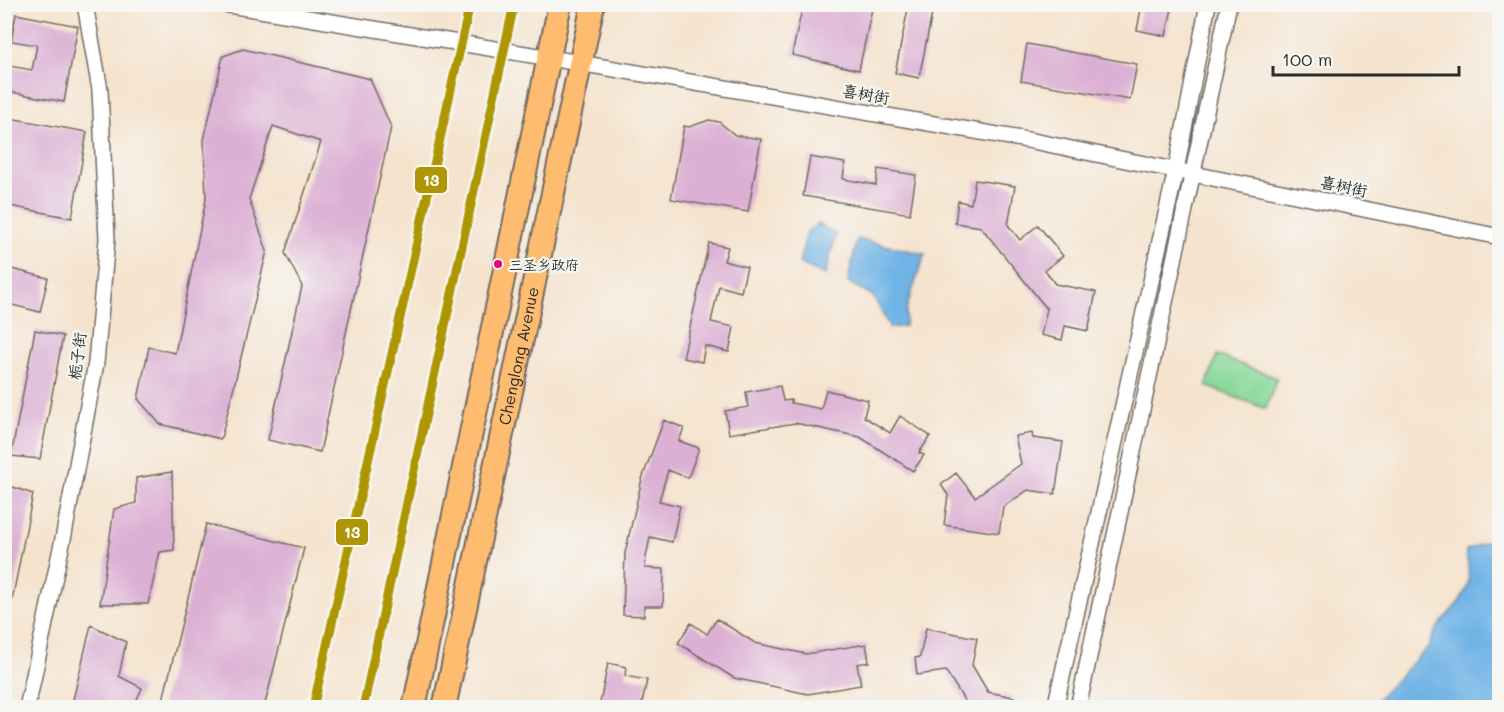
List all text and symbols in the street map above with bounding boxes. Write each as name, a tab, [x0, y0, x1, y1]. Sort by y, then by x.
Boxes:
scale bar	[1273, 39, 1459, 77]
text: 100 m	[1282, 47, 1332, 71]
street label: 喜树街	[841, 79, 892, 108]
line badge: 13	[414, 166, 448, 194]
text: 13	[423, 169, 440, 190]
street label: 喜树街	[1318, 170, 1370, 201]
place label: 三圣乡政府	[509, 255, 579, 274]
marker: 三圣乡政府	[492, 258, 504, 270]
street label: Chenglong Avenue	[493, 285, 543, 427]
street label: 栀子街	[63, 331, 90, 381]
line badge: 13	[335, 518, 369, 546]
text: 13	[344, 521, 361, 542]

